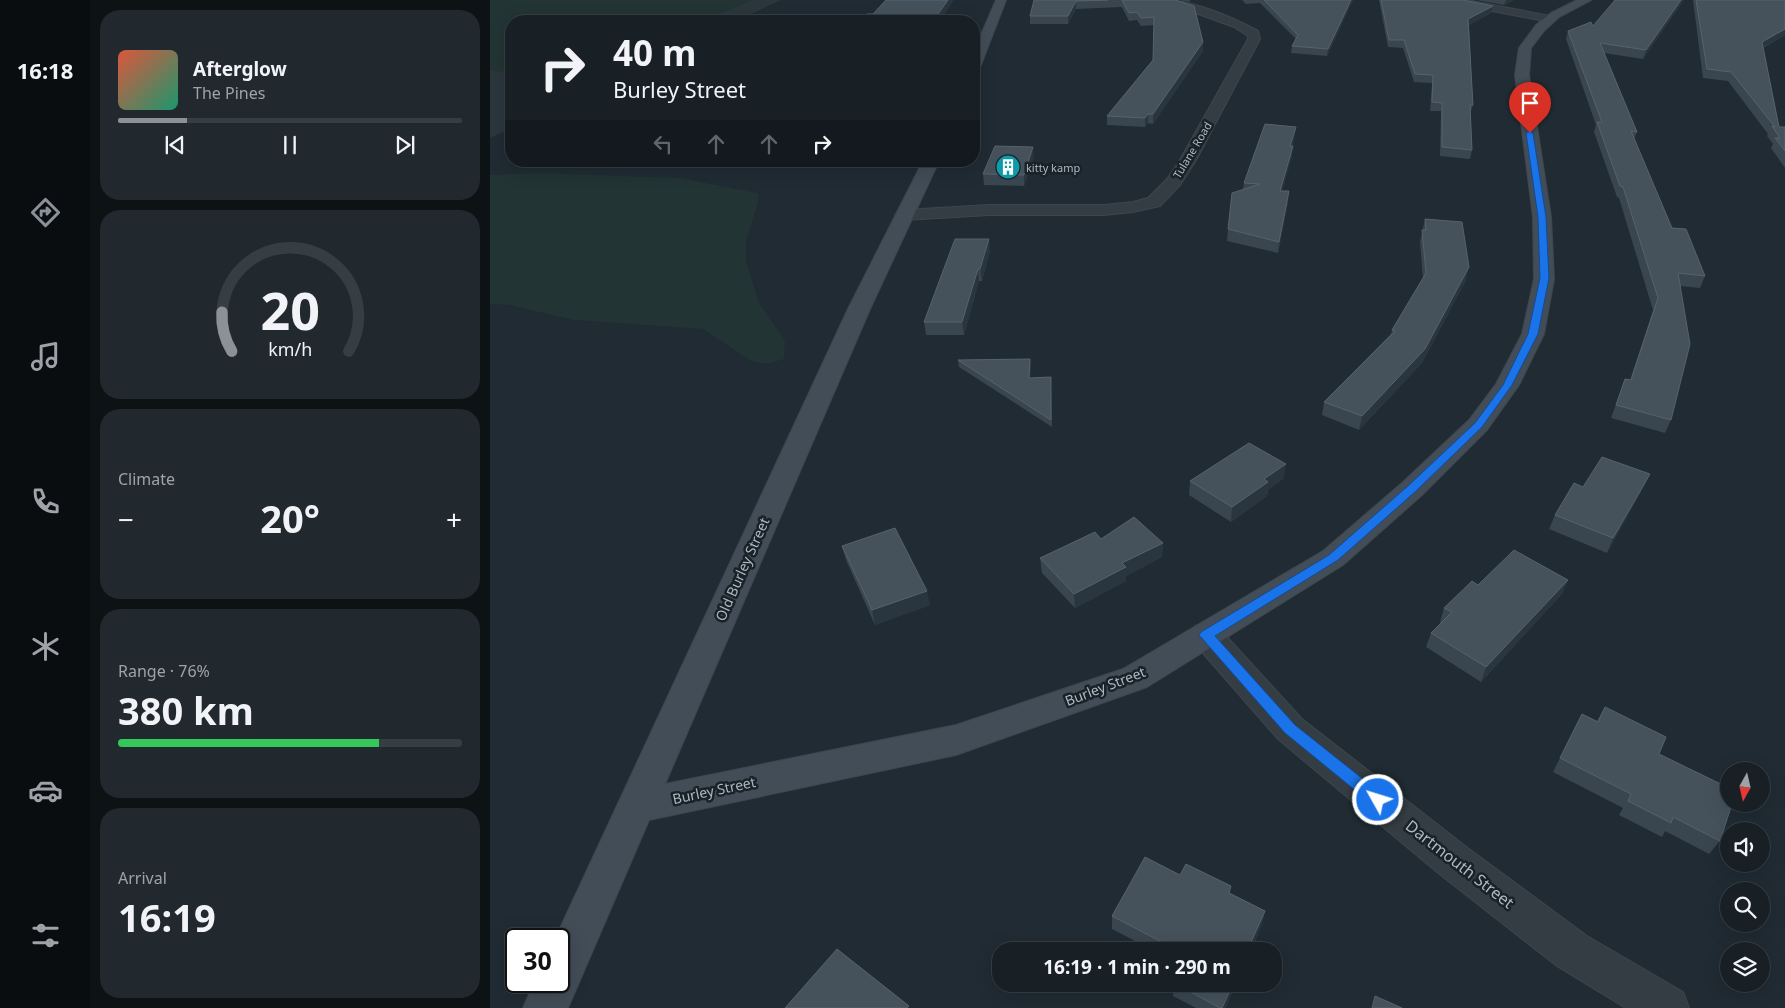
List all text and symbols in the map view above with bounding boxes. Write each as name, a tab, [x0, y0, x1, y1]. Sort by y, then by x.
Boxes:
text: 40 m	[613, 29, 696, 76]
icon: right	[530, 35, 595, 100]
text: 16:18	[17, 55, 73, 85]
text: Afterglow	[193, 56, 287, 82]
text: Burley Street	[613, 74, 746, 104]
text: The Pines	[193, 82, 265, 104]
pin	[1509, 82, 1551, 133]
icon: arrive	[1516, 89, 1544, 117]
street label: Tulane Road	[1169, 119, 1215, 181]
icon: left	[649, 130, 677, 158]
icon: ahead	[702, 130, 730, 158]
icon: ahead	[755, 130, 783, 158]
icon: right	[808, 130, 836, 158]
icon: previous	[161, 131, 189, 159]
icon: pause	[276, 131, 304, 159]
icon: next	[391, 131, 419, 159]
building icon: kitty kamp	[995, 154, 1021, 180]
place label: kitty kamp	[1026, 160, 1080, 175]
icon: directions	[28, 195, 63, 230]
text: 20	[260, 274, 320, 345]
text: km/h	[268, 337, 312, 361]
icon: music	[28, 339, 63, 374]
text: Climate	[118, 468, 175, 490]
icon: phone	[28, 484, 63, 519]
text: 20°	[260, 492, 320, 544]
text: −	[118, 500, 134, 538]
text: +	[446, 500, 462, 538]
street label: Old Burley Street	[711, 514, 773, 624]
icon: climate	[28, 629, 63, 664]
text: Range · 76%	[118, 660, 210, 682]
street label: Burley Street	[1062, 662, 1148, 710]
text: 380 km	[118, 684, 254, 736]
north arrow	[1720, 762, 1770, 812]
map controls	[1720, 762, 1770, 992]
street label: Burley Street	[671, 772, 757, 808]
icon: car	[28, 773, 63, 808]
position arrow	[1351, 773, 1403, 825]
street label: Dartmouth Street	[1401, 815, 1519, 913]
button: sound	[1720, 822, 1770, 872]
text: Arrival	[118, 867, 167, 889]
button: search	[1720, 882, 1770, 932]
text: 16:19	[118, 891, 216, 943]
icon: filters	[28, 918, 63, 953]
speed limit sign: 30	[505, 928, 570, 993]
button: layers	[1720, 942, 1770, 992]
text: 16:19 · 1 min · 290 m	[1043, 954, 1231, 980]

